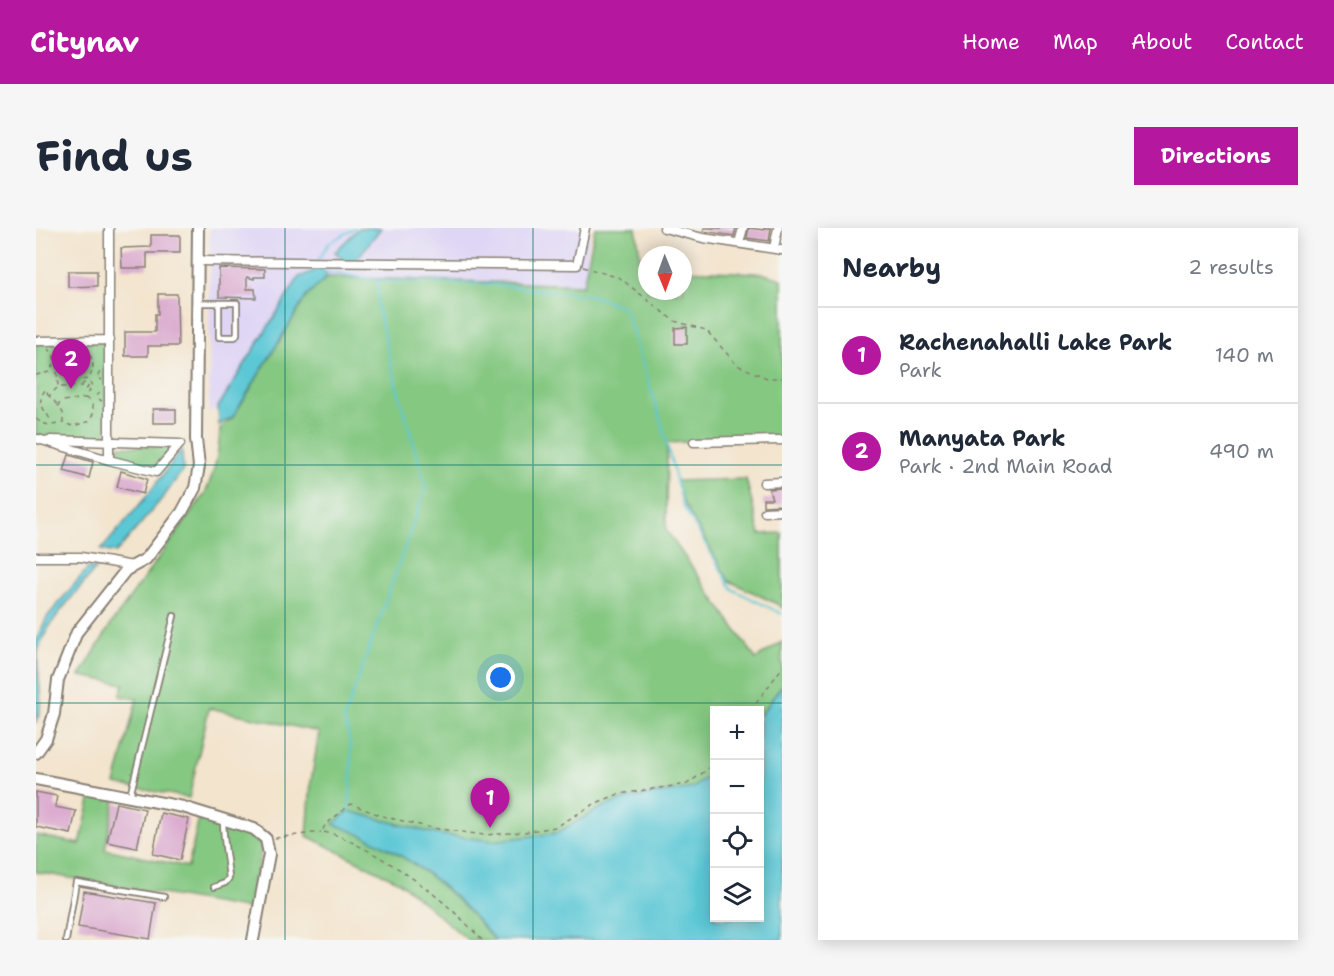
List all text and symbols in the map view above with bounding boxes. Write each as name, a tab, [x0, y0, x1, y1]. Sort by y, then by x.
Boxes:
text: Citynav	[30, 23, 139, 61]
text: Home	[962, 28, 1020, 56]
text: Map	[1053, 28, 1098, 56]
text: About	[1131, 28, 1192, 56]
text: Contact	[1225, 28, 1304, 56]
button: Directions	[1134, 127, 1298, 185]
text: Find us	[36, 128, 193, 184]
north arrow	[638, 246, 692, 300]
text: Nearby	[842, 250, 941, 285]
text: 2 results	[1188, 254, 1274, 280]
text: Rachenahalli Lake Park	[899, 328, 1172, 357]
pin: 2	[51, 340, 90, 389]
text: 1	[857, 342, 866, 368]
text: 140 m	[1215, 342, 1274, 368]
text: Park	[899, 357, 942, 383]
text: Manyata Park	[899, 424, 1066, 453]
text: 2	[855, 438, 869, 464]
text: 490 m	[1209, 438, 1274, 464]
text: Park · 2nd Main Road	[899, 453, 1112, 479]
your location	[486, 663, 515, 692]
map controls	[710, 706, 764, 922]
button: +	[710, 706, 764, 760]
button: −	[710, 760, 764, 814]
pin: 1	[470, 778, 510, 828]
button: locate	[710, 814, 764, 868]
button: layers	[710, 868, 764, 922]

